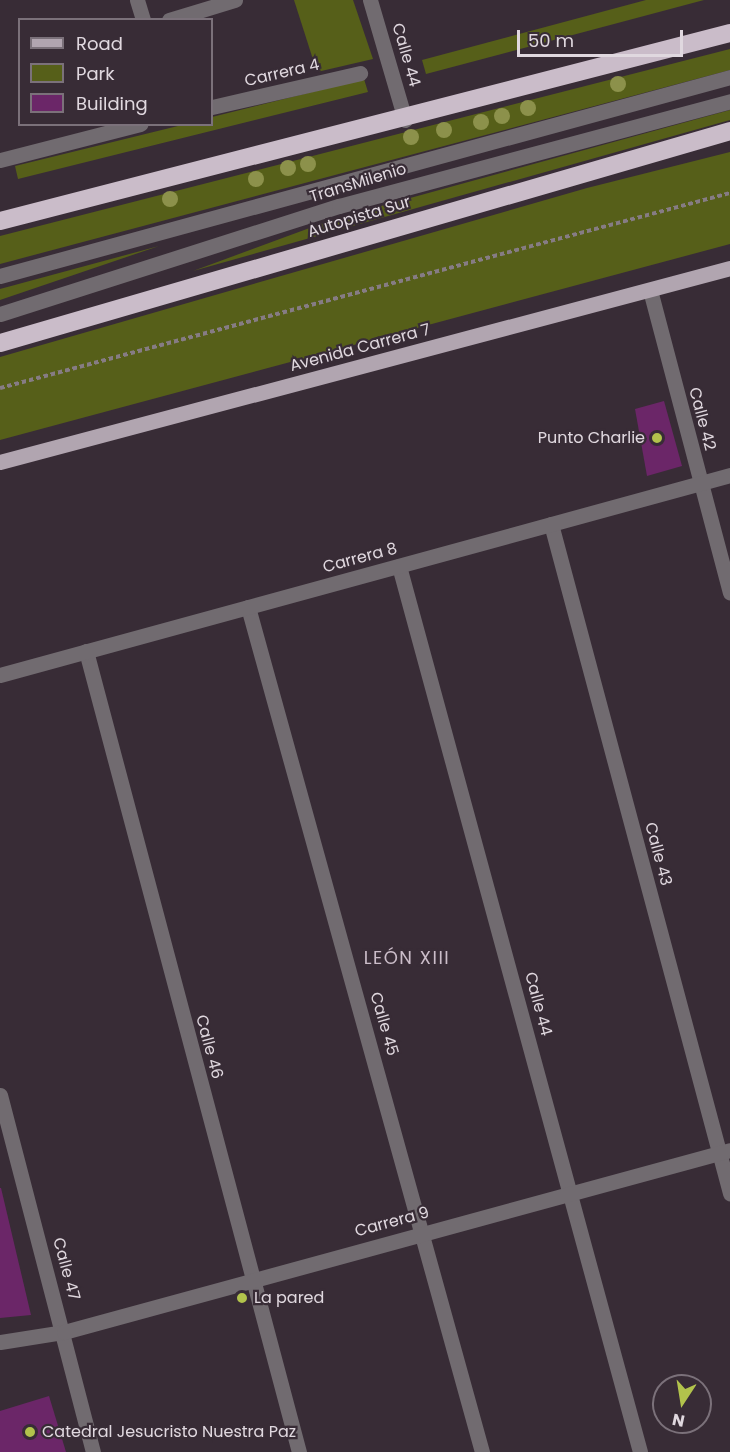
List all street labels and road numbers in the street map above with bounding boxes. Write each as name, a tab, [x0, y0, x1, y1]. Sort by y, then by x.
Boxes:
street label: Calle 44	[388, 21, 424, 89]
street label: Carrera 4	[243, 55, 321, 91]
street label: TransMilenio	[307, 159, 409, 207]
street label: Autopista Sur	[305, 192, 413, 242]
street label: Avenida Carrera 7	[288, 320, 432, 376]
street label: Calle 42	[684, 385, 720, 453]
street label: Carrera 8	[321, 539, 399, 577]
street label: Calle 43	[640, 820, 676, 888]
street label: Calle 44	[520, 970, 556, 1038]
street label: Calle 45	[366, 990, 402, 1058]
street label: Calle 46	[191, 1013, 227, 1081]
street label: Carrera 9	[353, 1203, 431, 1241]
street label: Calle 47	[48, 1236, 84, 1302]

